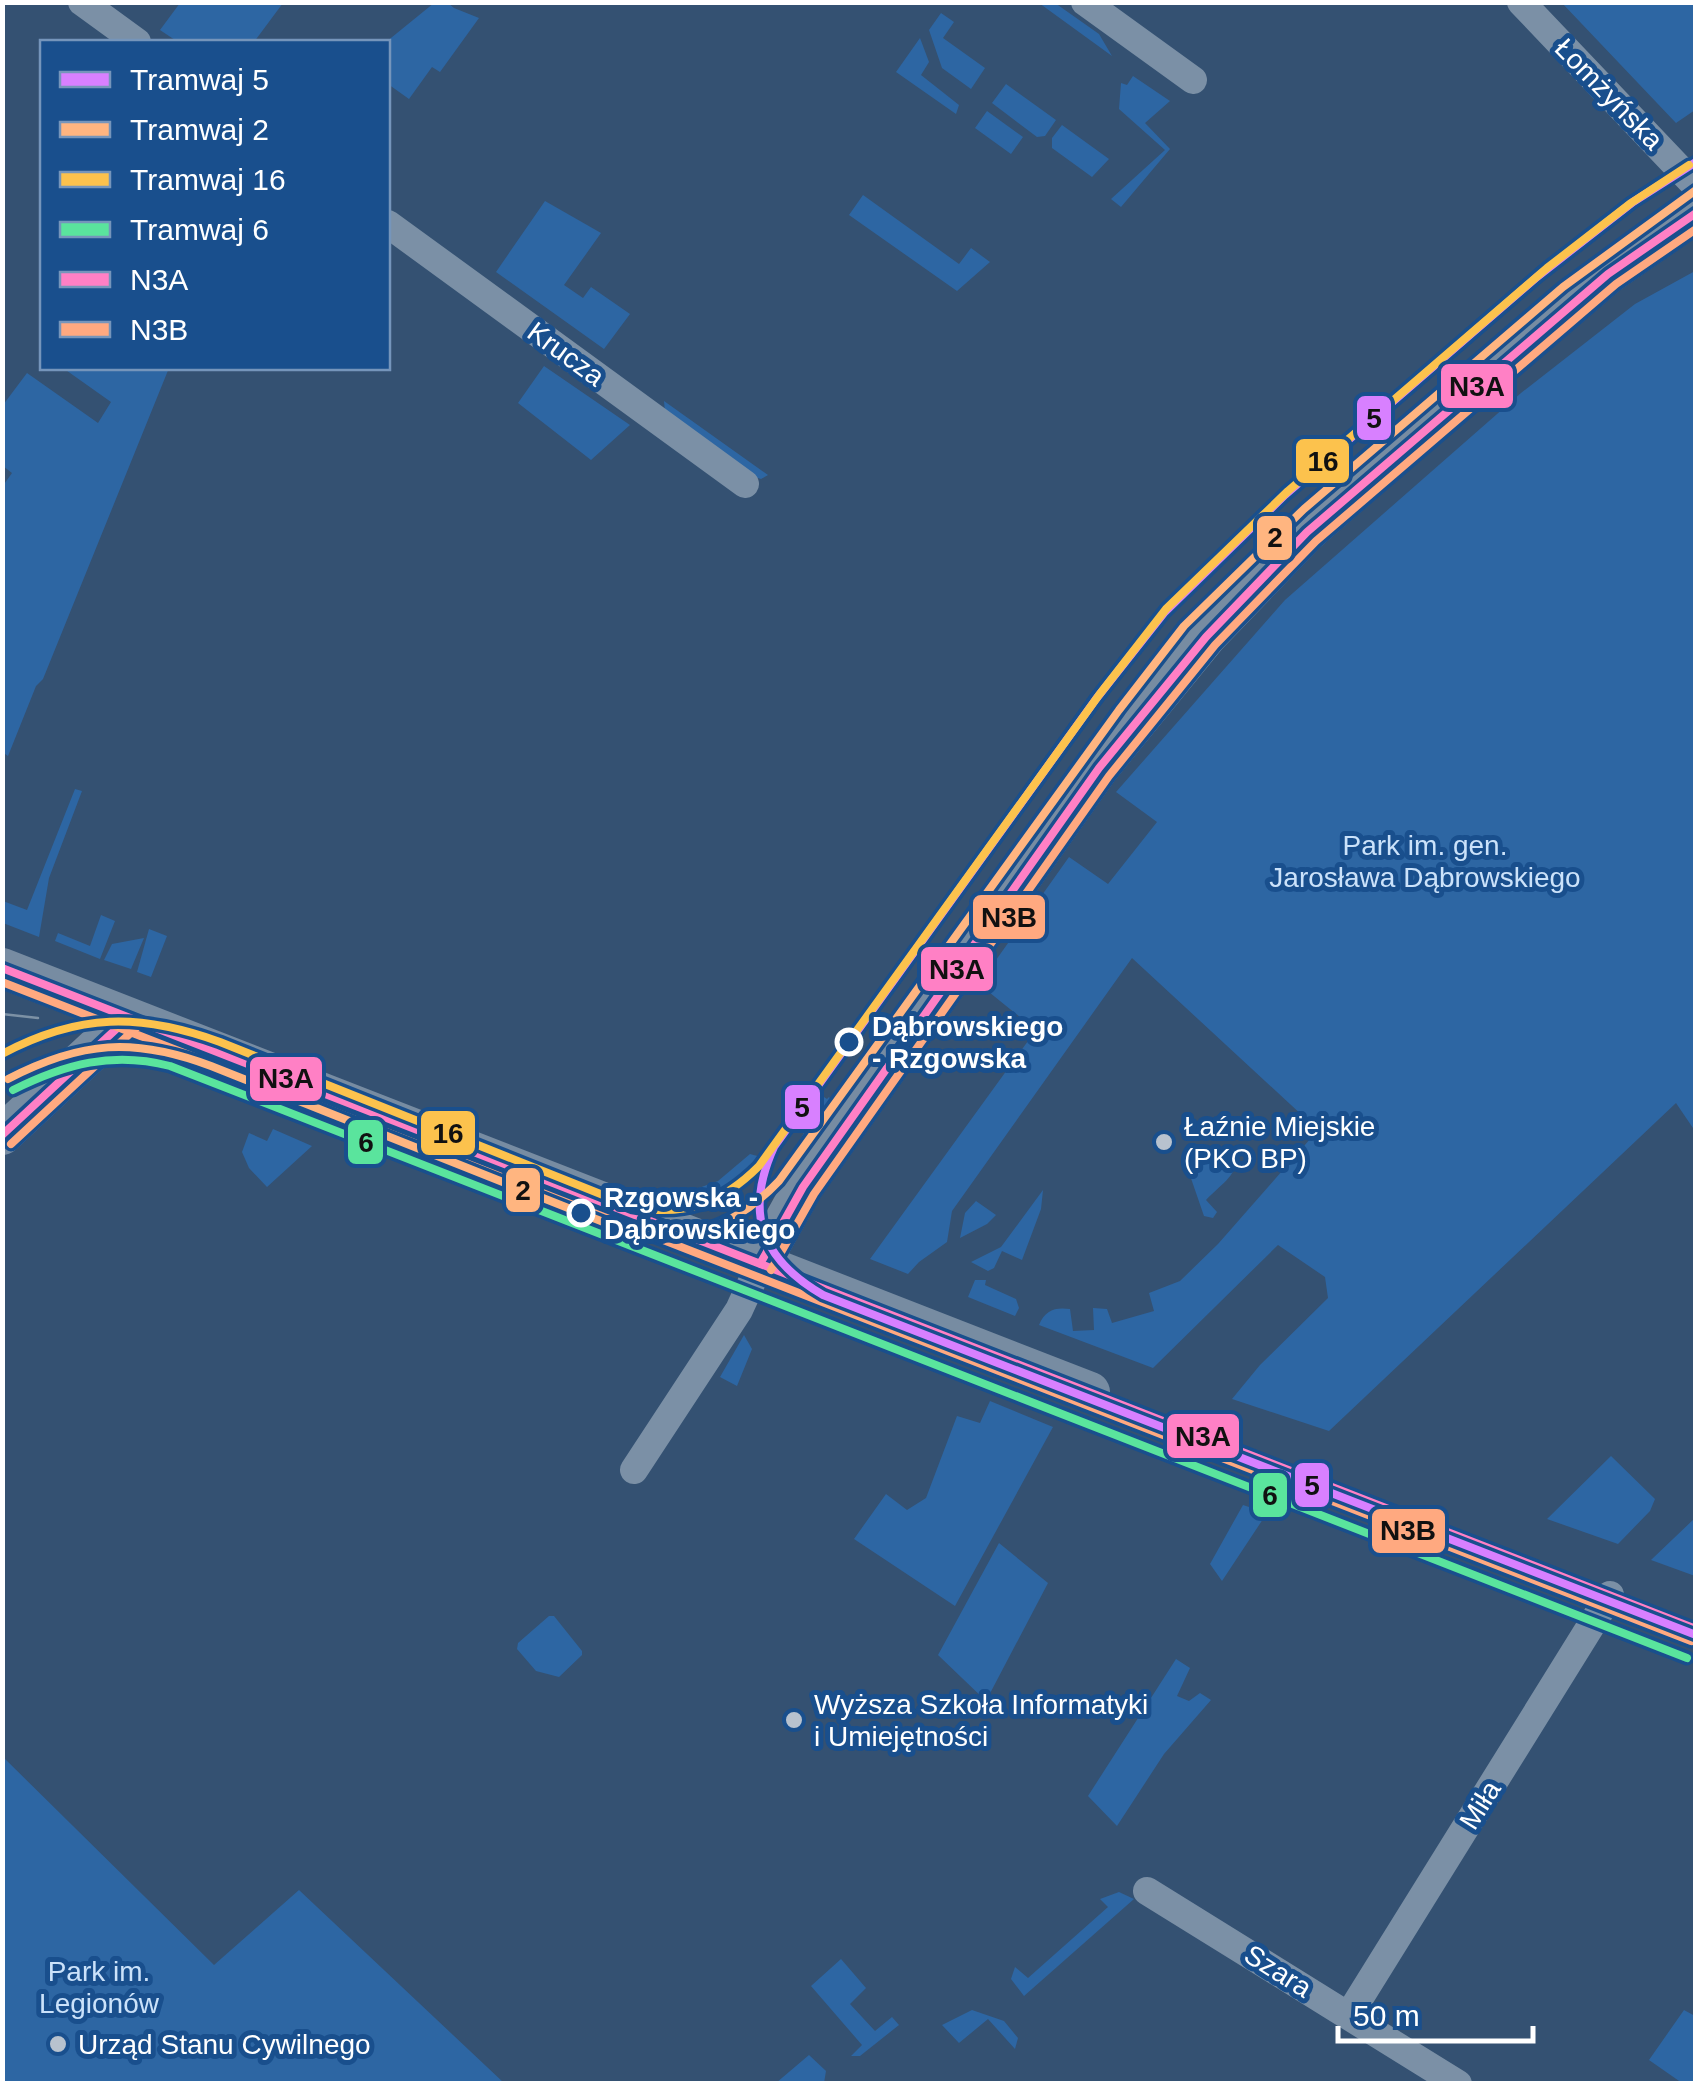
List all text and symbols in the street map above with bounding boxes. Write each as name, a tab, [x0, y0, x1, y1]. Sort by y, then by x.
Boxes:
street label: Łomżyńska	[1549, 32, 1670, 156]
legend	[40, 40, 390, 370]
text: Tramwaj 5	[130, 63, 269, 96]
text: Tramwaj 2	[130, 113, 269, 146]
text: Tramwaj 16	[130, 163, 286, 196]
text: Tramwaj 6	[130, 213, 269, 246]
text: N3A	[130, 263, 188, 296]
text: N3B	[130, 313, 188, 346]
street label: Krucza	[522, 316, 611, 392]
line badge: N3A	[1439, 362, 1515, 410]
text: N3A	[1449, 371, 1505, 402]
line badge: 5	[1355, 394, 1393, 442]
text: 5	[1366, 403, 1382, 434]
line badge: 16	[1294, 437, 1351, 485]
text: 16	[1307, 446, 1339, 477]
line badge: 2	[1255, 514, 1294, 562]
text: 2	[1267, 522, 1283, 553]
park label: Park im. gen. Jarosława Dąbrowskiego	[1269, 830, 1581, 893]
line badge: N3B	[971, 893, 1047, 941]
text: N3B	[981, 902, 1037, 933]
line badge: N3A	[919, 945, 995, 993]
text: N3A	[929, 954, 985, 985]
place label: Dąbrowskiego - Rzgowska	[872, 1011, 1063, 1074]
marker: Dąbrowskiego - Rzgowska	[836, 1029, 862, 1055]
line badge: N3A	[248, 1055, 324, 1103]
text: N3A	[258, 1063, 314, 1094]
line badge: 5	[783, 1083, 822, 1131]
text: 5	[794, 1092, 810, 1123]
line badge: 16	[419, 1109, 477, 1157]
place label: Łaźnie Miejskie (PKO BP)	[1184, 1111, 1375, 1174]
line badge: 6	[346, 1118, 385, 1166]
text: 16	[432, 1118, 464, 1149]
text: 6	[358, 1127, 374, 1158]
marker: Łaźnie Miejskie (PKO BP)	[1153, 1131, 1175, 1153]
line badge: 2	[504, 1166, 542, 1214]
text: 2	[515, 1175, 531, 1206]
place label: Rzgowska - Dąbrowskiego	[604, 1182, 795, 1245]
marker: Rzgowska - Dąbrowskiego	[568, 1200, 594, 1226]
line badge: N3A	[1165, 1412, 1241, 1460]
text: N3A	[1175, 1421, 1231, 1452]
line badge: 5	[1293, 1461, 1331, 1509]
text: 5	[1304, 1470, 1320, 1501]
line badge: 6	[1251, 1471, 1289, 1519]
text: 6	[1262, 1480, 1278, 1511]
line badge: N3B	[1370, 1507, 1447, 1555]
text: N3B	[1380, 1515, 1436, 1546]
place label: Wyższa Szkoła Informatyki i Umiejętności	[814, 1689, 1148, 1752]
marker: Wyższa Szkoła Informatyki i Umiejętności	[783, 1709, 805, 1731]
street label: Miła	[1453, 1775, 1507, 1835]
street label: Szara	[1239, 1938, 1318, 2004]
park label: Park im. Legionów	[39, 1956, 160, 2019]
scale bar	[1338, 1981, 1533, 2043]
text: 50 m	[1353, 1999, 1420, 2032]
place label: Urząd Stanu Cywilnego	[78, 2029, 371, 2060]
marker: Urząd Stanu Cywilnego	[47, 2033, 69, 2055]

